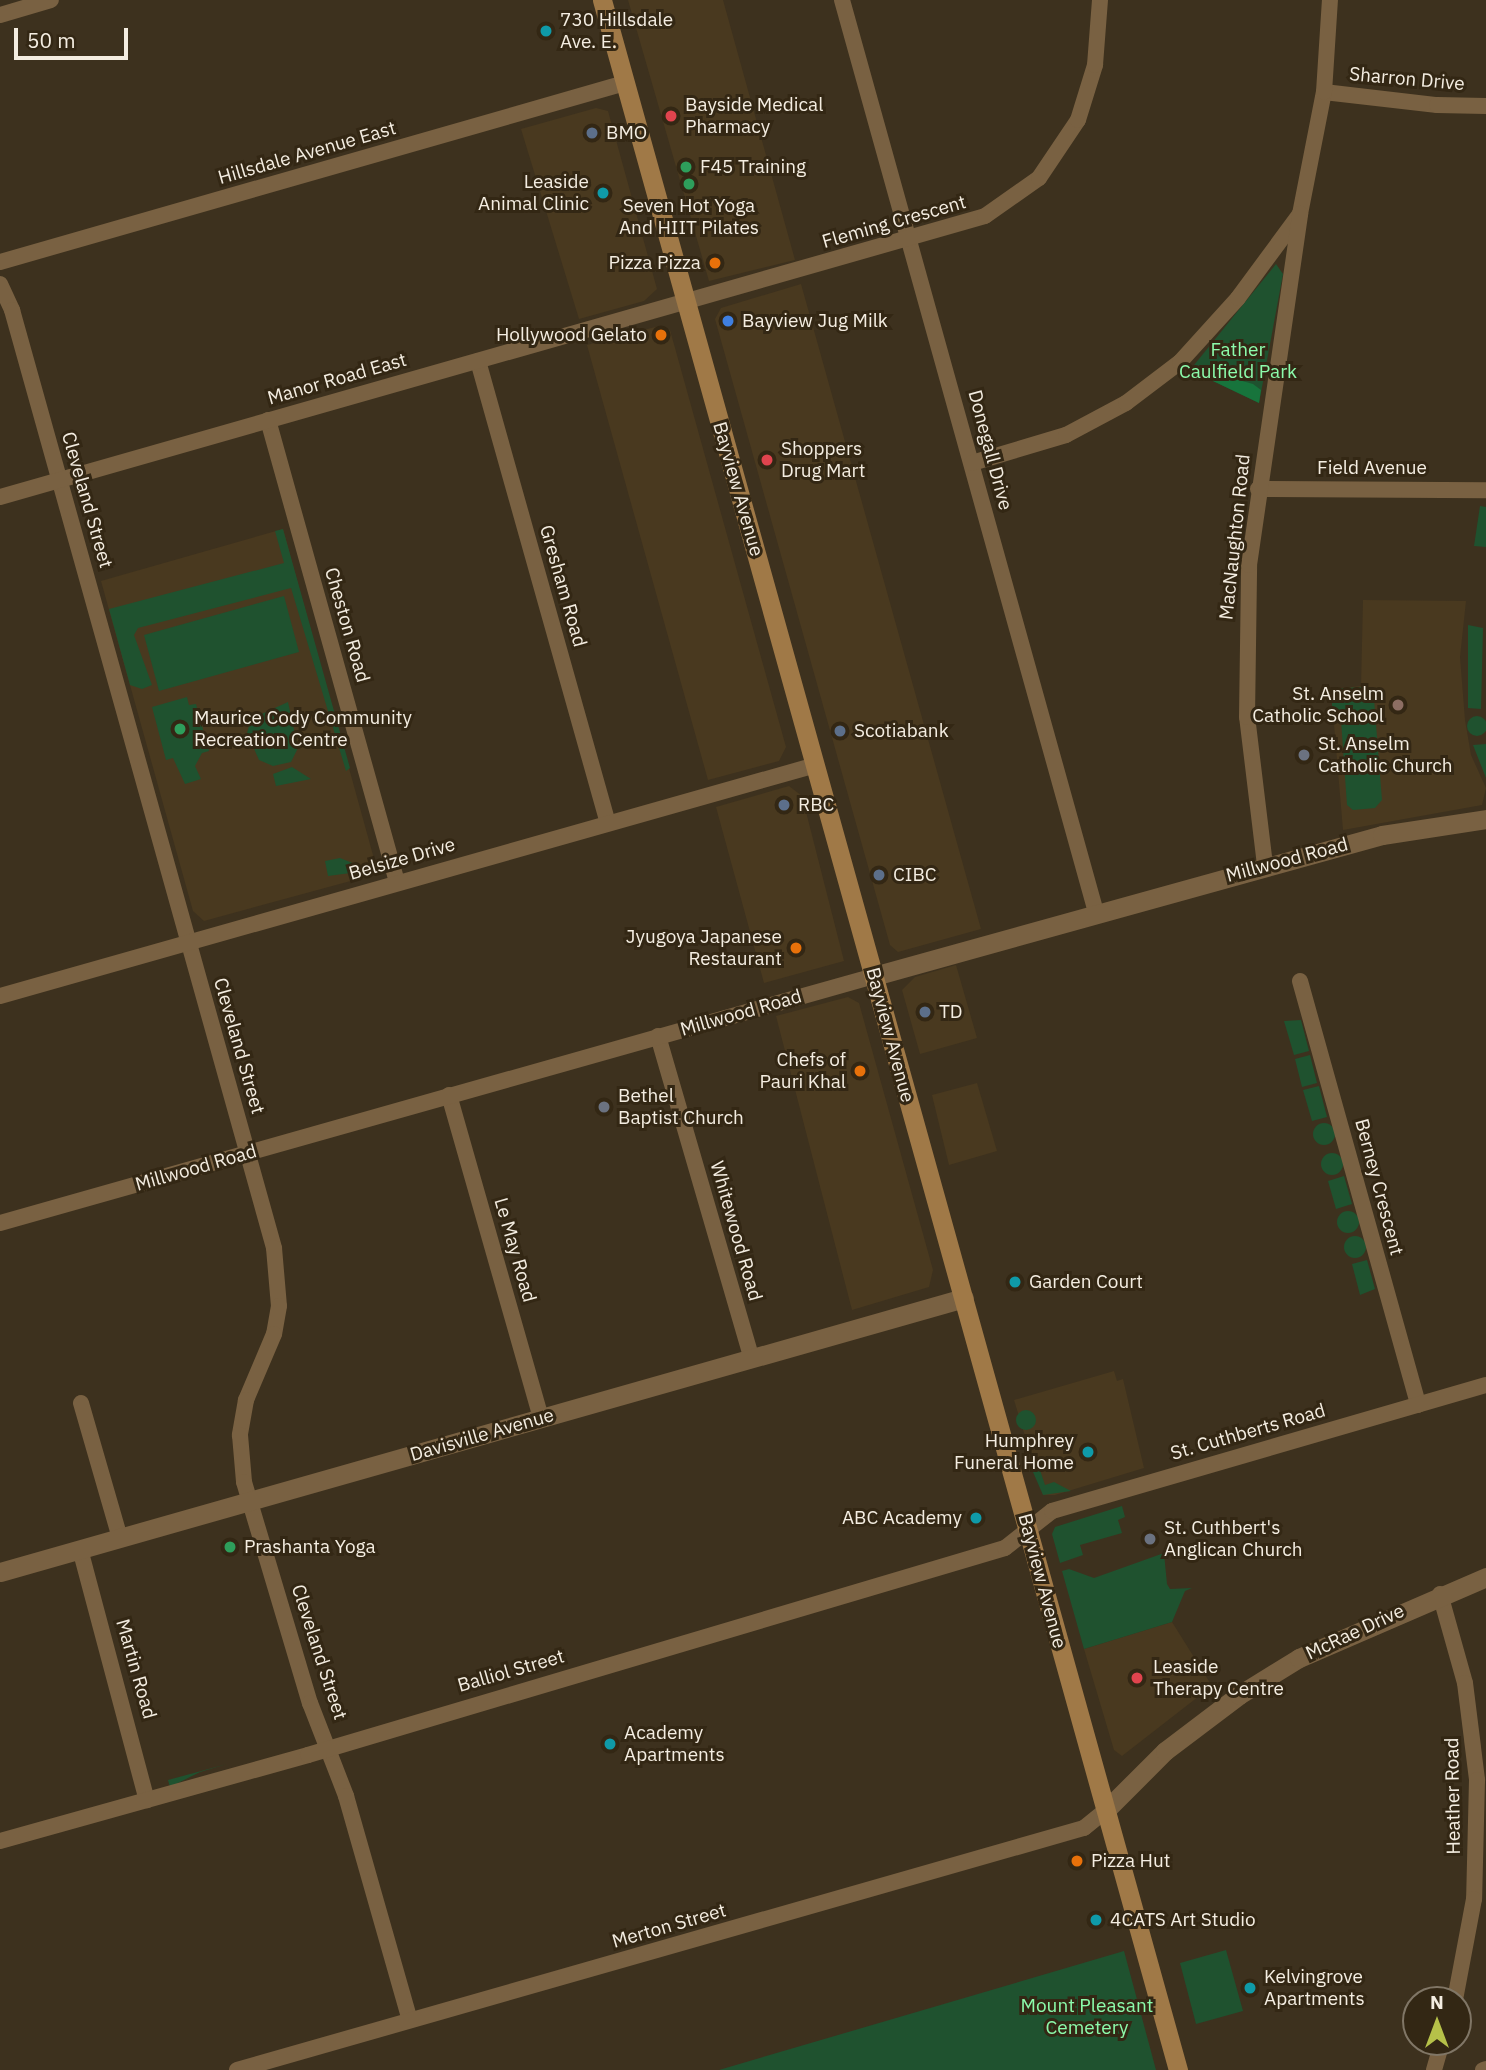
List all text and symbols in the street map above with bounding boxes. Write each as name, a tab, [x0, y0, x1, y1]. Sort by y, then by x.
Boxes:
place label: 730 Hillsdale Ave. E.	[560, 9, 673, 53]
scale bar	[18, 14, 131, 58]
marker: 730 Hillsdale Ave. E.	[538, 23, 554, 39]
text: 50 m	[27, 26, 76, 54]
street label: Sharron Drive	[1348, 63, 1466, 95]
place label: Bayside Medical Pharmacy	[685, 94, 823, 138]
marker: Bayside Medical Pharmacy	[663, 108, 679, 124]
street label: Hillsdale Avenue East	[215, 117, 399, 189]
place label: BMO	[606, 122, 647, 144]
marker: BMO	[584, 125, 600, 141]
place label: F45 Training	[700, 156, 806, 178]
marker: F45 Training	[678, 159, 694, 175]
place label: Leaside Animal Clinic	[478, 171, 589, 215]
marker: Seven Hot Yoga And HIIT Pilates	[681, 176, 697, 192]
marker: Leaside Animal Clinic	[595, 185, 611, 201]
street label: Fleming Crescent	[819, 191, 969, 253]
place label: Seven Hot Yoga And HIIT Pilates	[619, 195, 759, 239]
place label: Pizza Pizza	[608, 252, 701, 274]
marker: Pizza Pizza	[707, 255, 723, 271]
place label: Bayview Jug Milk	[742, 310, 888, 332]
marker: Bayview Jug Milk	[720, 313, 736, 329]
place label: Hollywood Gelato	[496, 324, 647, 346]
marker: Hollywood Gelato	[653, 327, 669, 343]
park label: Father Caulfield Park	[1179, 339, 1297, 383]
street label: Manor Road East	[265, 348, 409, 410]
street label: Donegall Drive	[963, 387, 1017, 513]
street label: Bayview Avenue	[708, 419, 768, 559]
street label: Cleveland Street	[57, 429, 117, 571]
place label: Shoppers Drug Mart	[781, 438, 865, 482]
marker: Shoppers Drug Mart	[759, 452, 775, 468]
street label: MacNaughton Road	[1215, 453, 1255, 621]
street label: Field Avenue	[1317, 457, 1427, 479]
street label: Gresham Road	[535, 523, 591, 649]
street label: Cheston Road	[320, 565, 374, 685]
place label: St. Anselm Catholic School	[1252, 683, 1384, 727]
marker: St. Anselm Catholic School	[1390, 697, 1406, 713]
place label: Maurice Cody Community Recreation Centre	[194, 707, 412, 751]
place label: Scotiabank	[854, 720, 949, 742]
marker: Maurice Cody Community Recreation Centre	[172, 721, 188, 737]
marker: Scotiabank	[832, 723, 848, 739]
place label: St. Anselm Catholic Church	[1318, 733, 1453, 777]
marker: St. Anselm Catholic Church	[1296, 747, 1312, 763]
place label: RBC	[798, 794, 834, 816]
marker: RBC	[776, 797, 792, 813]
street label: Belsize Drive	[346, 833, 458, 885]
street label: Millwood Road	[1224, 833, 1350, 887]
place label: CIBC	[893, 864, 937, 886]
marker: CIBC	[871, 867, 887, 883]
place label: Jyugoya Japanese Restaurant	[626, 926, 782, 970]
marker: Jyugoya Japanese Restaurant	[788, 940, 804, 956]
street label: Bayview Avenue	[861, 965, 919, 1105]
street label: Cleveland Street	[209, 975, 269, 1117]
street label: Millwood Road	[678, 985, 804, 1041]
place label: TD	[939, 1001, 963, 1023]
marker: TD	[917, 1004, 933, 1020]
place label: Chefs of Pauri Khal	[759, 1049, 846, 1093]
marker: Chefs of Pauri Khal	[852, 1063, 868, 1079]
place label: Bethel Baptist Church	[618, 1085, 744, 1129]
marker: Bethel Baptist Church	[596, 1099, 612, 1115]
street label: Berney Crescent	[1350, 1116, 1408, 1258]
street label: Millwood Road	[133, 1140, 259, 1196]
street label: Whitewood Road	[705, 1158, 767, 1304]
street label: Le May Road	[489, 1195, 541, 1305]
place label: Garden Court	[1029, 1271, 1143, 1293]
marker: Garden Court	[1007, 1274, 1023, 1290]
street label: St. Cuthberts Road	[1168, 1399, 1328, 1465]
street label: Davisville Avenue	[407, 1404, 557, 1466]
place label: Humphrey Funeral Home	[954, 1430, 1074, 1474]
marker: Humphrey Funeral Home	[1080, 1444, 1096, 1460]
place label: ABC Academy	[842, 1507, 962, 1529]
marker: ABC Academy	[968, 1510, 984, 1526]
street label: Bayview Avenue	[1013, 1511, 1071, 1651]
place label: St. Cuthbert's Anglican Church	[1164, 1517, 1303, 1561]
marker: St. Cuthbert's Anglican Church	[1142, 1531, 1158, 1547]
place label: Prashanta Yoga	[244, 1536, 376, 1558]
marker: Prashanta Yoga	[222, 1539, 238, 1555]
street label: Cleveland Street	[286, 1582, 352, 1722]
street label: McRae Drive	[1302, 1599, 1408, 1665]
street label: Martin Road	[111, 1616, 161, 1722]
street label: Balliol Street	[455, 1645, 567, 1697]
place label: Leaside Therapy Centre	[1153, 1656, 1284, 1700]
marker: Leaside Therapy Centre	[1127, 1668, 1147, 1688]
place label: Academy Apartments	[624, 1722, 725, 1766]
marker: Academy Apartments	[602, 1736, 618, 1752]
street label: Heather Road	[1441, 1737, 1465, 1855]
place label: Pizza Hut	[1091, 1850, 1170, 1872]
marker: Pizza Hut	[1069, 1853, 1085, 1869]
street label: Merton Street	[609, 1899, 729, 1953]
place label: 4CATS Art Studio	[1110, 1909, 1256, 1931]
marker: 4CATS Art Studio	[1088, 1912, 1104, 1928]
place label: Kelvingrove Apartments	[1264, 1966, 1365, 2010]
marker: Kelvingrove Apartments	[1242, 1980, 1258, 1996]
north arrow	[1402, 1986, 1472, 2056]
text: N	[1430, 1990, 1444, 2014]
park label: Mount Pleasant Cemetery	[1021, 1995, 1153, 2039]

